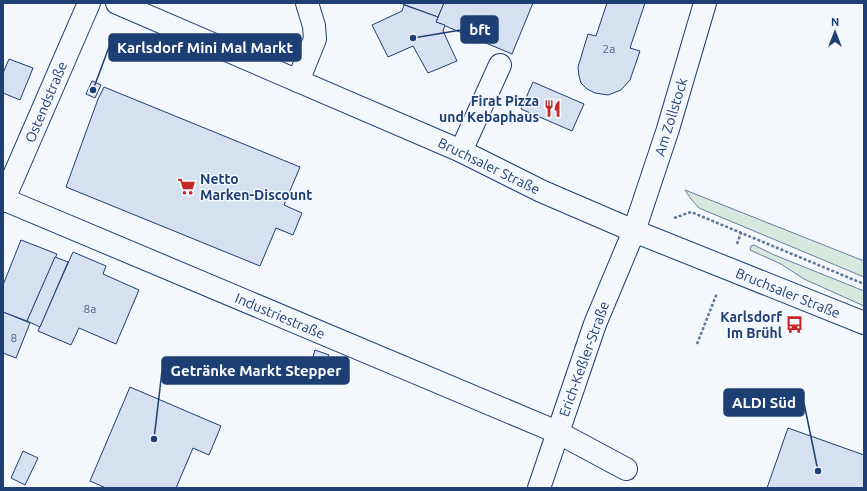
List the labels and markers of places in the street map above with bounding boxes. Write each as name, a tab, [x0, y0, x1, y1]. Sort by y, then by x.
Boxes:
callout: bft	[461, 16, 498, 43]
callout: Karlsdorf Mini Mal Markt	[109, 34, 301, 61]
place label: Firat Pizza und Kebaphaus	[439, 93, 539, 125]
restaurant icon: Firat Pizza und Kebaphaus	[542, 99, 562, 119]
place label: Netto Marken-Discount	[200, 171, 312, 203]
supermarket icon: Netto Marken-Discount	[177, 177, 197, 197]
place label: Karlsdorf Im Brühl	[720, 309, 782, 341]
bus stop icon: Karlsdorf Im Brühl	[785, 315, 805, 335]
callout: Getränke Markt Stepper	[162, 357, 349, 384]
callout: ALDI Süd	[724, 389, 804, 416]

